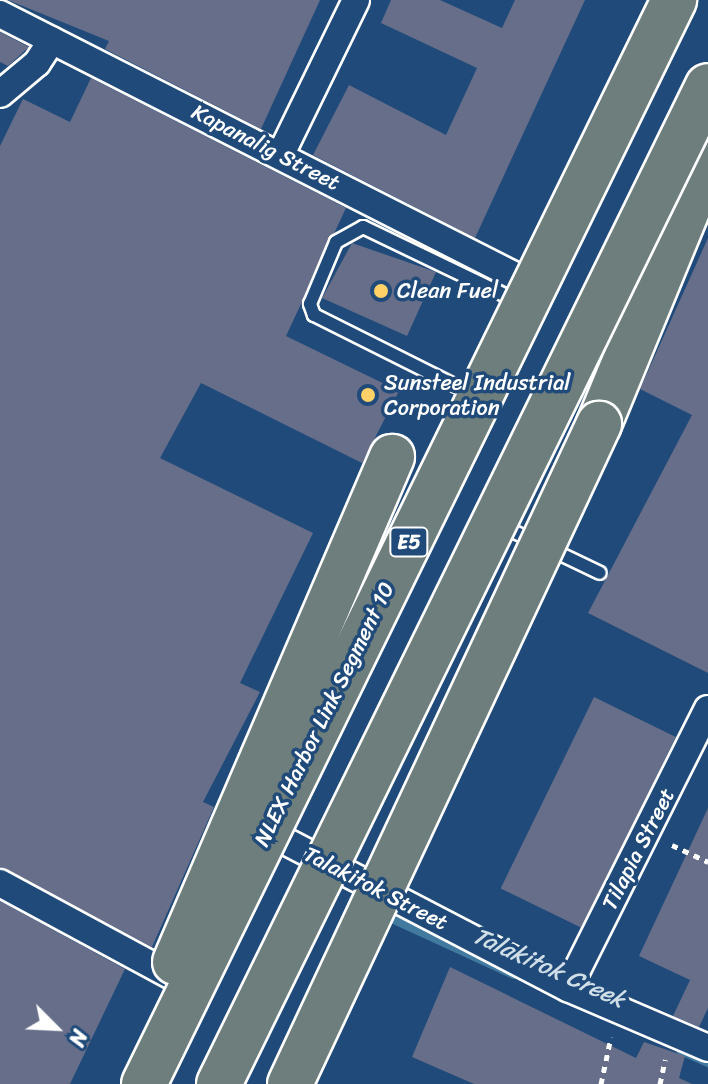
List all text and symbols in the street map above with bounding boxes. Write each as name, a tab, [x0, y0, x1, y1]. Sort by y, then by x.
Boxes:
street label: Kapanalig Street	[187, 98, 345, 196]
place label: Clean Fuel	[397, 278, 498, 304]
marker: Clean Fuel	[372, 282, 390, 300]
place label: Sunsteel Industrial Corporation	[384, 369, 569, 420]
marker: Sunsteel Industrial Corporation	[359, 386, 377, 404]
road number: E5	[389, 526, 429, 558]
street label: NLEX Harbor Link Segment 10	[248, 577, 400, 851]
street label: Tilapia Street	[596, 783, 680, 915]
street label: Talakitok Street	[300, 840, 452, 936]
water label: Talakitok Creek	[468, 921, 630, 1015]
north arrow	[16, 988, 96, 1068]
text: N	[57, 1023, 99, 1053]

